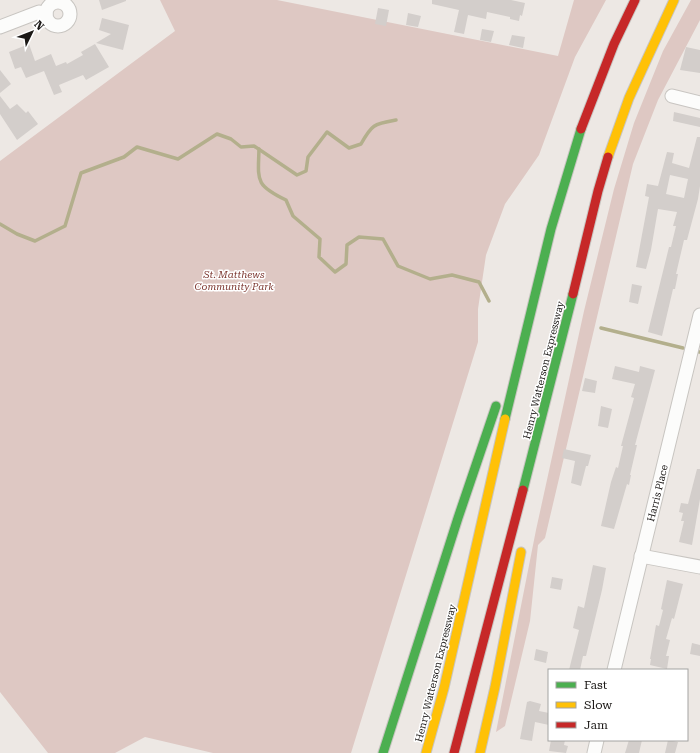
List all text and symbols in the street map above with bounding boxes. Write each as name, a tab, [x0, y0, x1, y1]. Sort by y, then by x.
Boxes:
north arrow	[12, 12, 52, 52]
text: N	[31, 18, 47, 33]
park label: St. Matthews Community Park	[194, 269, 274, 292]
street label: Henry Watterson Expressway	[521, 300, 566, 440]
street label: Harris Place	[645, 463, 670, 523]
street label: Henry Watterson Expressway	[413, 603, 458, 743]
legend	[548, 669, 688, 741]
text: Fast	[584, 678, 608, 692]
text: Slow	[584, 698, 612, 712]
text: Jam	[584, 718, 608, 732]

